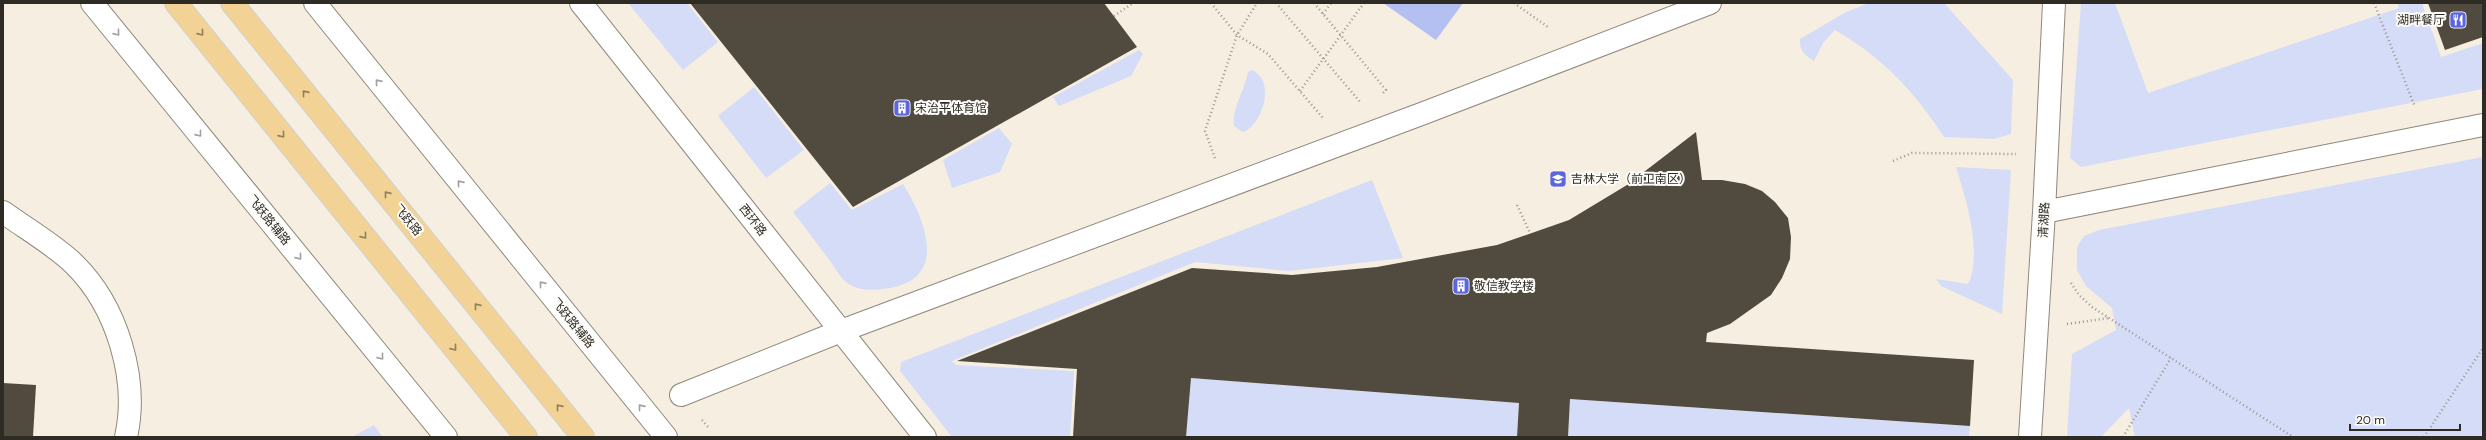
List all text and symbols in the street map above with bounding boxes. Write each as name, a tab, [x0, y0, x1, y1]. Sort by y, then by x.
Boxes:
restaurant icon: 湖畔餐厅	[2448, 10, 2468, 30]
place label: 湖畔餐厅	[2397, 12, 2445, 28]
one-way arrow	[112, 29, 119, 36]
one-way arrow	[196, 29, 203, 36]
one-way arrow	[376, 79, 383, 86]
one-way arrow	[302, 90, 309, 97]
building icon: 宋治平体育馆	[892, 98, 912, 118]
place label: 宋治平体育馆	[915, 100, 987, 116]
one-way arrow	[194, 130, 201, 137]
one-way arrow	[278, 130, 285, 137]
school or university icon: 吉林大学（前卫南区）	[1548, 169, 1568, 189]
place label: 吉林大学（前卫南区）	[1571, 171, 1691, 187]
one-way arrow	[458, 180, 465, 187]
one-way arrow	[384, 191, 391, 198]
street label: 飞跃路辅路	[244, 192, 294, 248]
street label: 飞跃路	[390, 201, 426, 239]
street label: 西环路	[736, 201, 770, 239]
street label: 清湖路	[2035, 202, 2053, 238]
one-way arrow	[359, 231, 366, 238]
one-way arrow	[294, 252, 301, 259]
building icon: 敬信教学楼	[1451, 276, 1471, 296]
place label: 敬信教学楼	[1474, 278, 1534, 294]
one-way arrow	[539, 281, 546, 288]
street label: 飞跃路辅路	[548, 295, 598, 351]
one-way arrow	[475, 303, 482, 310]
one-way arrow	[450, 343, 457, 350]
one-way arrow	[377, 353, 384, 360]
one-way arrow	[557, 404, 564, 411]
one-way arrow	[639, 404, 646, 411]
scale bar	[2350, 406, 2460, 432]
text: 20 m	[2356, 412, 2385, 428]

